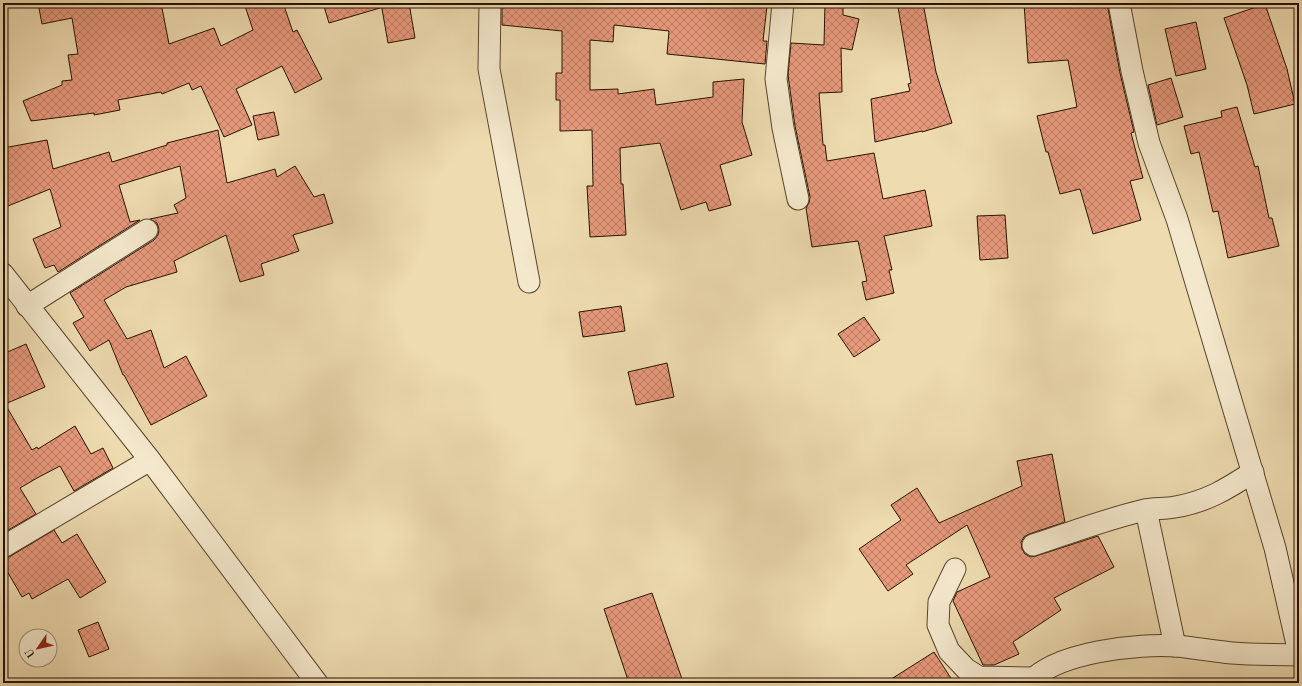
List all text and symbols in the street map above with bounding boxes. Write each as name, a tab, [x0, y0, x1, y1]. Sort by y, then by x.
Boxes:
north arrow	[18, 628, 58, 668]
text: U	[24, 646, 38, 659]

